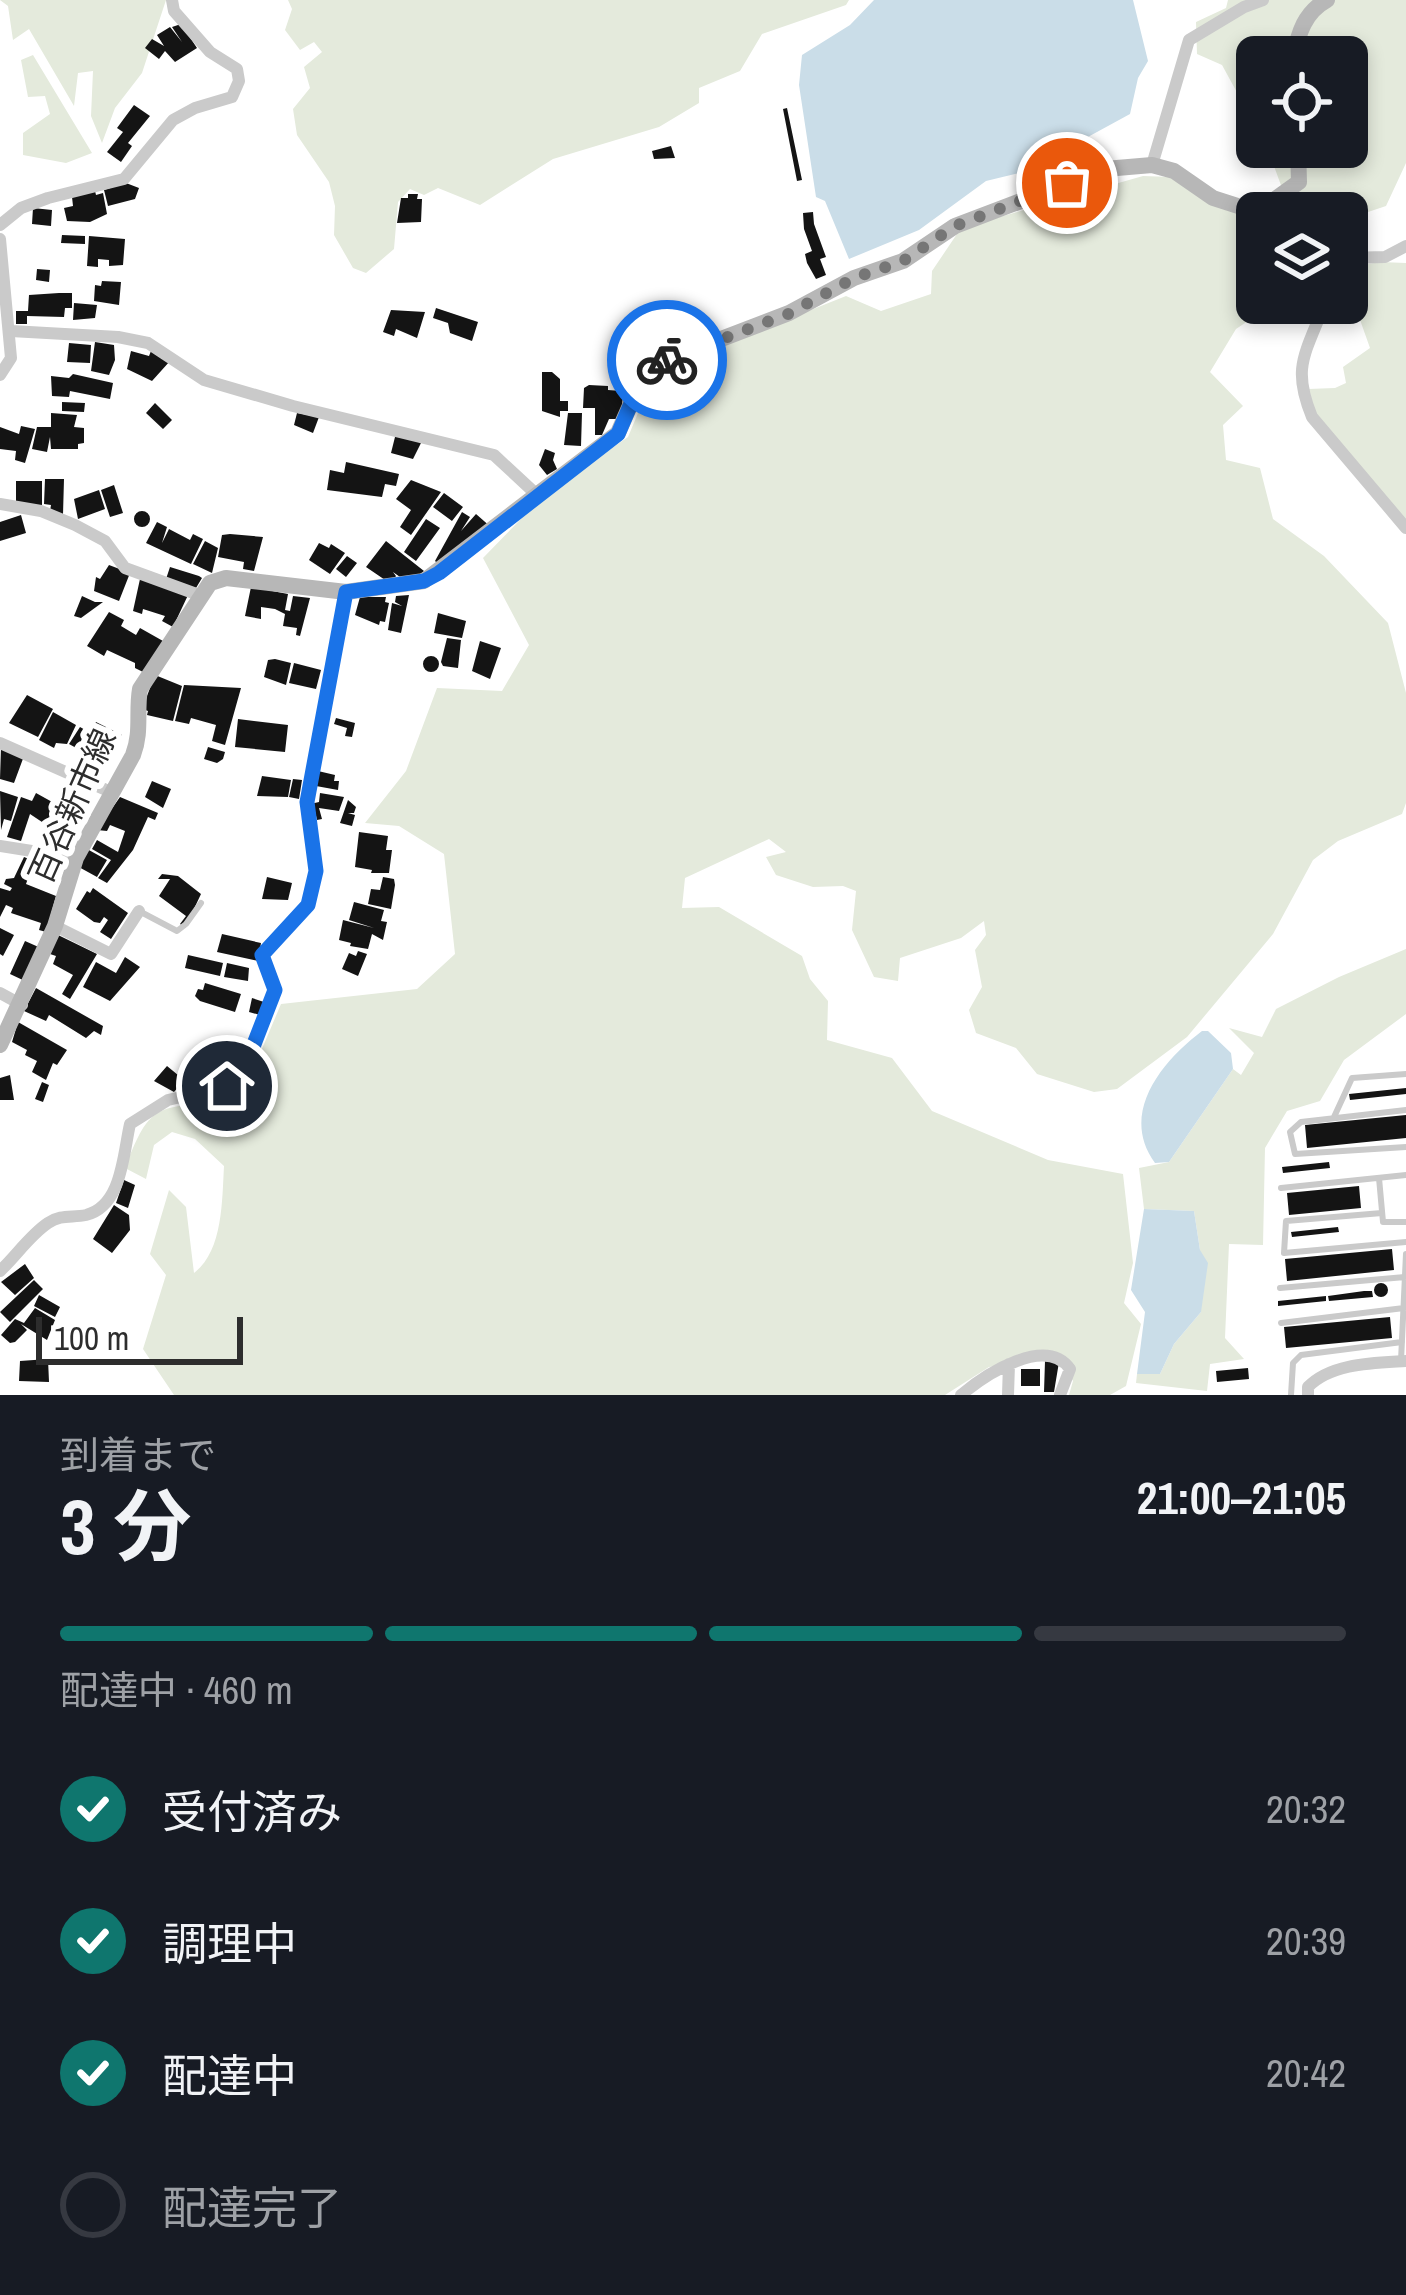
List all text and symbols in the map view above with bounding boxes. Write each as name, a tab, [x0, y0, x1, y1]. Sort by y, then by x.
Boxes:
map controls	[1236, 36, 1368, 324]
button: locate	[1236, 36, 1368, 168]
pin	[1016, 132, 1118, 234]
icon: bag	[1034, 150, 1100, 216]
button: layers	[1236, 192, 1368, 324]
courier	[607, 300, 727, 420]
icon: bike	[634, 327, 700, 393]
street label: 百谷新市線	[18, 722, 126, 890]
pin	[176, 1035, 278, 1137]
icon: home	[194, 1053, 260, 1119]
scale bar	[36, 1311, 243, 1364]
text: 100 m	[54, 1316, 129, 1360]
text: 到着まで	[60, 1429, 216, 1481]
text: 21:00–21:05	[1137, 1467, 1346, 1528]
text: 3 分	[60, 1473, 191, 1578]
text: 配達中 · 460 m	[60, 1664, 293, 1716]
icon: check	[60, 1776, 126, 1842]
text: 受付済み	[162, 1781, 342, 1842]
text: 20:32	[1266, 1783, 1346, 1835]
icon: check	[60, 1908, 126, 1974]
text: 調理中	[162, 1913, 297, 1974]
text: 20:39	[1266, 1915, 1346, 1967]
icon: check	[60, 2040, 126, 2106]
text: 配達中	[162, 2045, 297, 2106]
text: 20:42	[1266, 2047, 1346, 2099]
text: 配達完了	[162, 2177, 342, 2238]

